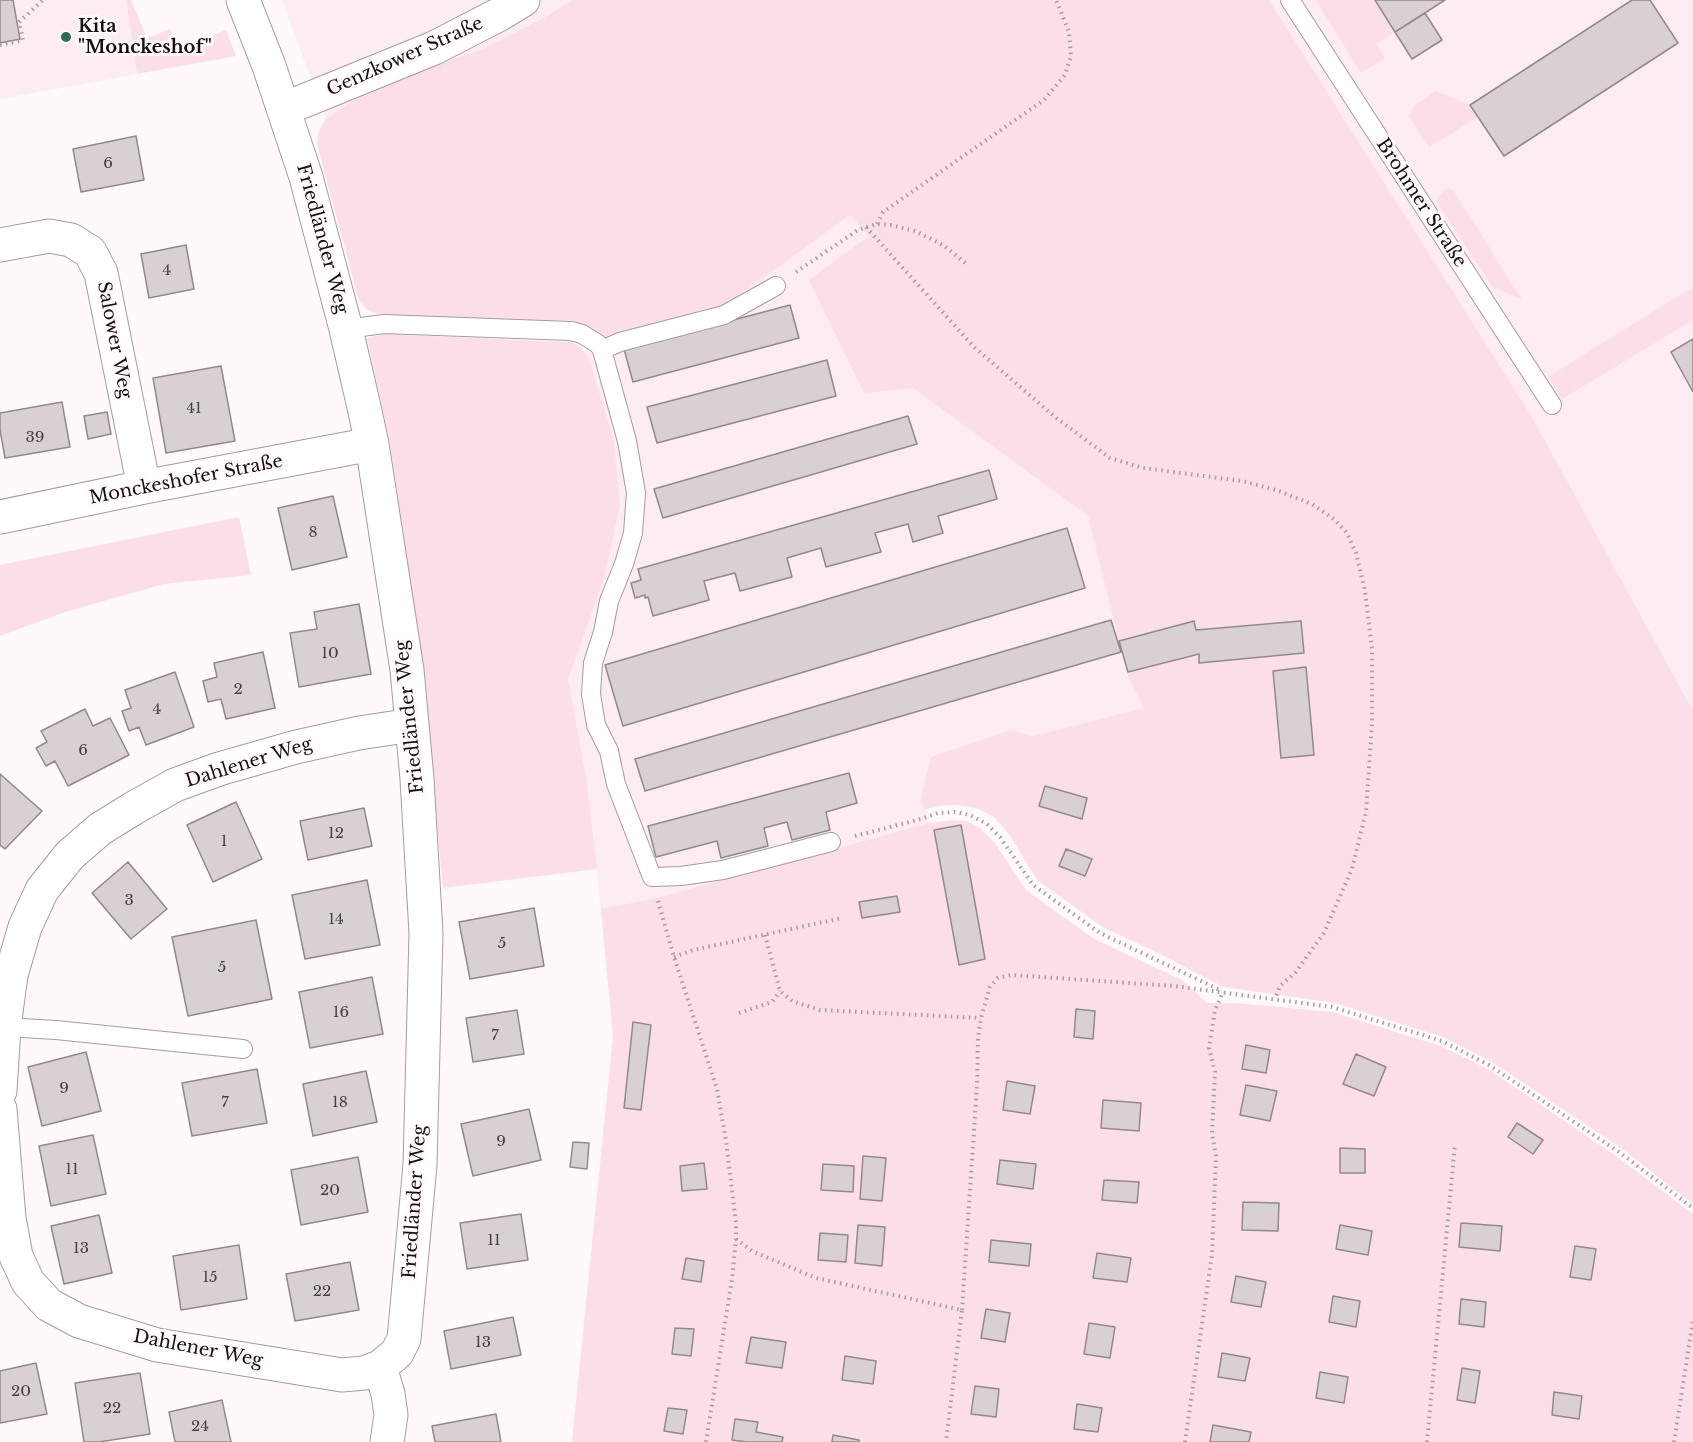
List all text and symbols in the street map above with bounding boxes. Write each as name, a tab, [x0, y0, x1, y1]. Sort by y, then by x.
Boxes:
street label: Genzkower Straße	[323, 13, 487, 101]
place label: Kita "Monckeshof"	[78, 16, 212, 58]
marker: Kita "Monckeshof"	[59, 30, 73, 44]
street label: Brohmer Straße	[1371, 135, 1471, 271]
house number: 6	[103, 155, 113, 173]
street label: Friedländer Weg	[292, 162, 352, 316]
house number: 4	[163, 262, 171, 280]
street label: Salower Weg	[92, 280, 136, 400]
house number: 41	[186, 400, 202, 418]
house number: 39	[26, 429, 44, 447]
street label: Monckeshofer Straße	[87, 451, 285, 509]
house number: 8	[308, 524, 318, 542]
street label: Friedländer Weg	[391, 639, 429, 795]
house number: 10	[321, 645, 339, 663]
house number: 2	[233, 681, 243, 699]
house number: 4	[153, 701, 161, 719]
street label: Dahlener Weg	[183, 733, 315, 793]
house number: 6	[78, 742, 88, 760]
house number: 12	[328, 825, 344, 843]
house number: 1	[221, 833, 227, 851]
house number: 3	[124, 892, 134, 910]
house number: 14	[328, 911, 344, 929]
house number: 5	[498, 935, 506, 953]
house number: 5	[218, 959, 226, 977]
house number: 16	[333, 1004, 349, 1022]
house number: 7	[491, 1027, 499, 1045]
house number: 9	[59, 1080, 69, 1098]
house number: 7	[221, 1094, 229, 1112]
house number: 18	[332, 1094, 348, 1112]
street label: Friedländer Weg	[399, 1124, 431, 1280]
house number: 9	[496, 1133, 506, 1151]
house number: 11	[65, 1161, 79, 1179]
house number: 20	[320, 1182, 340, 1200]
house number: 11	[487, 1232, 501, 1250]
house number: 13	[73, 1240, 89, 1258]
house number: 15	[202, 1269, 218, 1287]
house number: 22	[313, 1283, 331, 1301]
street label: Dahlener Weg	[131, 1326, 265, 1372]
house number: 13	[475, 1334, 491, 1352]
house number: 20	[11, 1383, 31, 1401]
house number: 22	[103, 1400, 121, 1418]
house number: 24	[191, 1418, 209, 1436]

